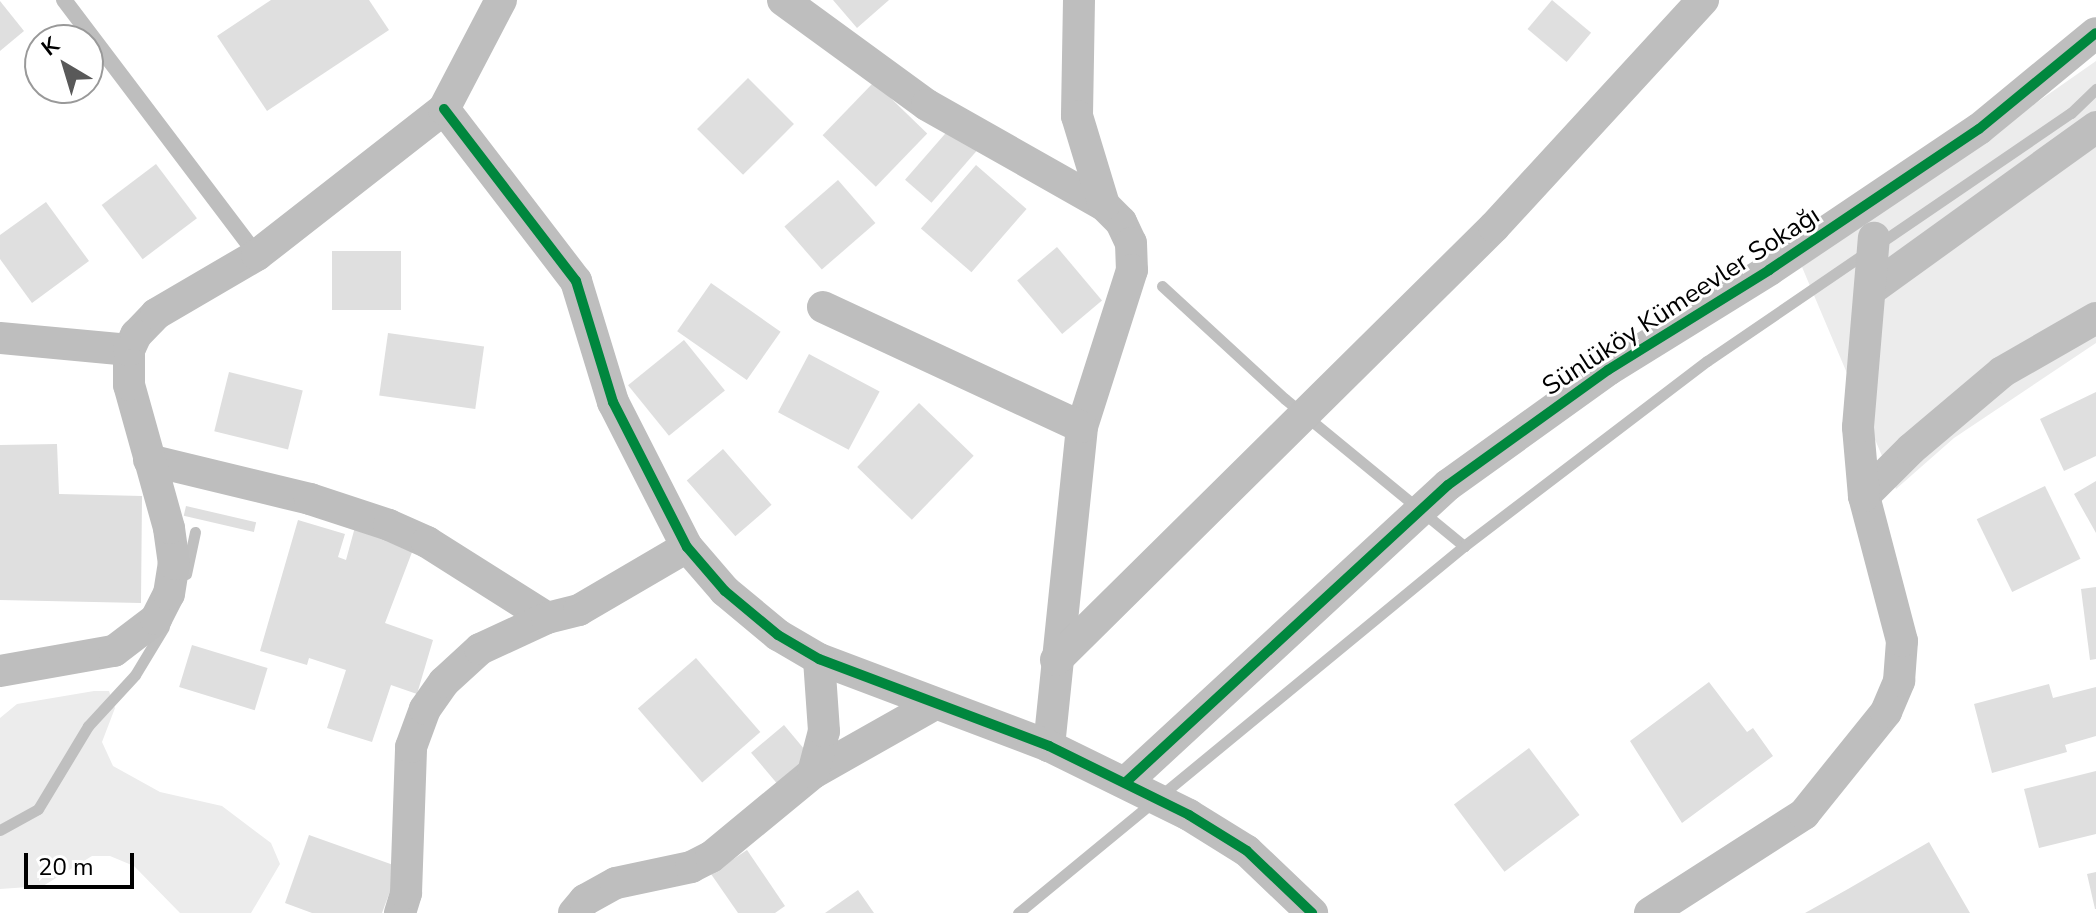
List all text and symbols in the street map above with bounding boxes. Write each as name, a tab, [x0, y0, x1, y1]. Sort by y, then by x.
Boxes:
north arrow	[24, 24, 104, 104]
text: K	[35, 30, 65, 63]
street label: Sünlüköy Kümeevler Sokağı	[1537, 200, 1825, 402]
scale bar	[28, 837, 138, 887]
text: 20 m	[38, 851, 94, 883]

